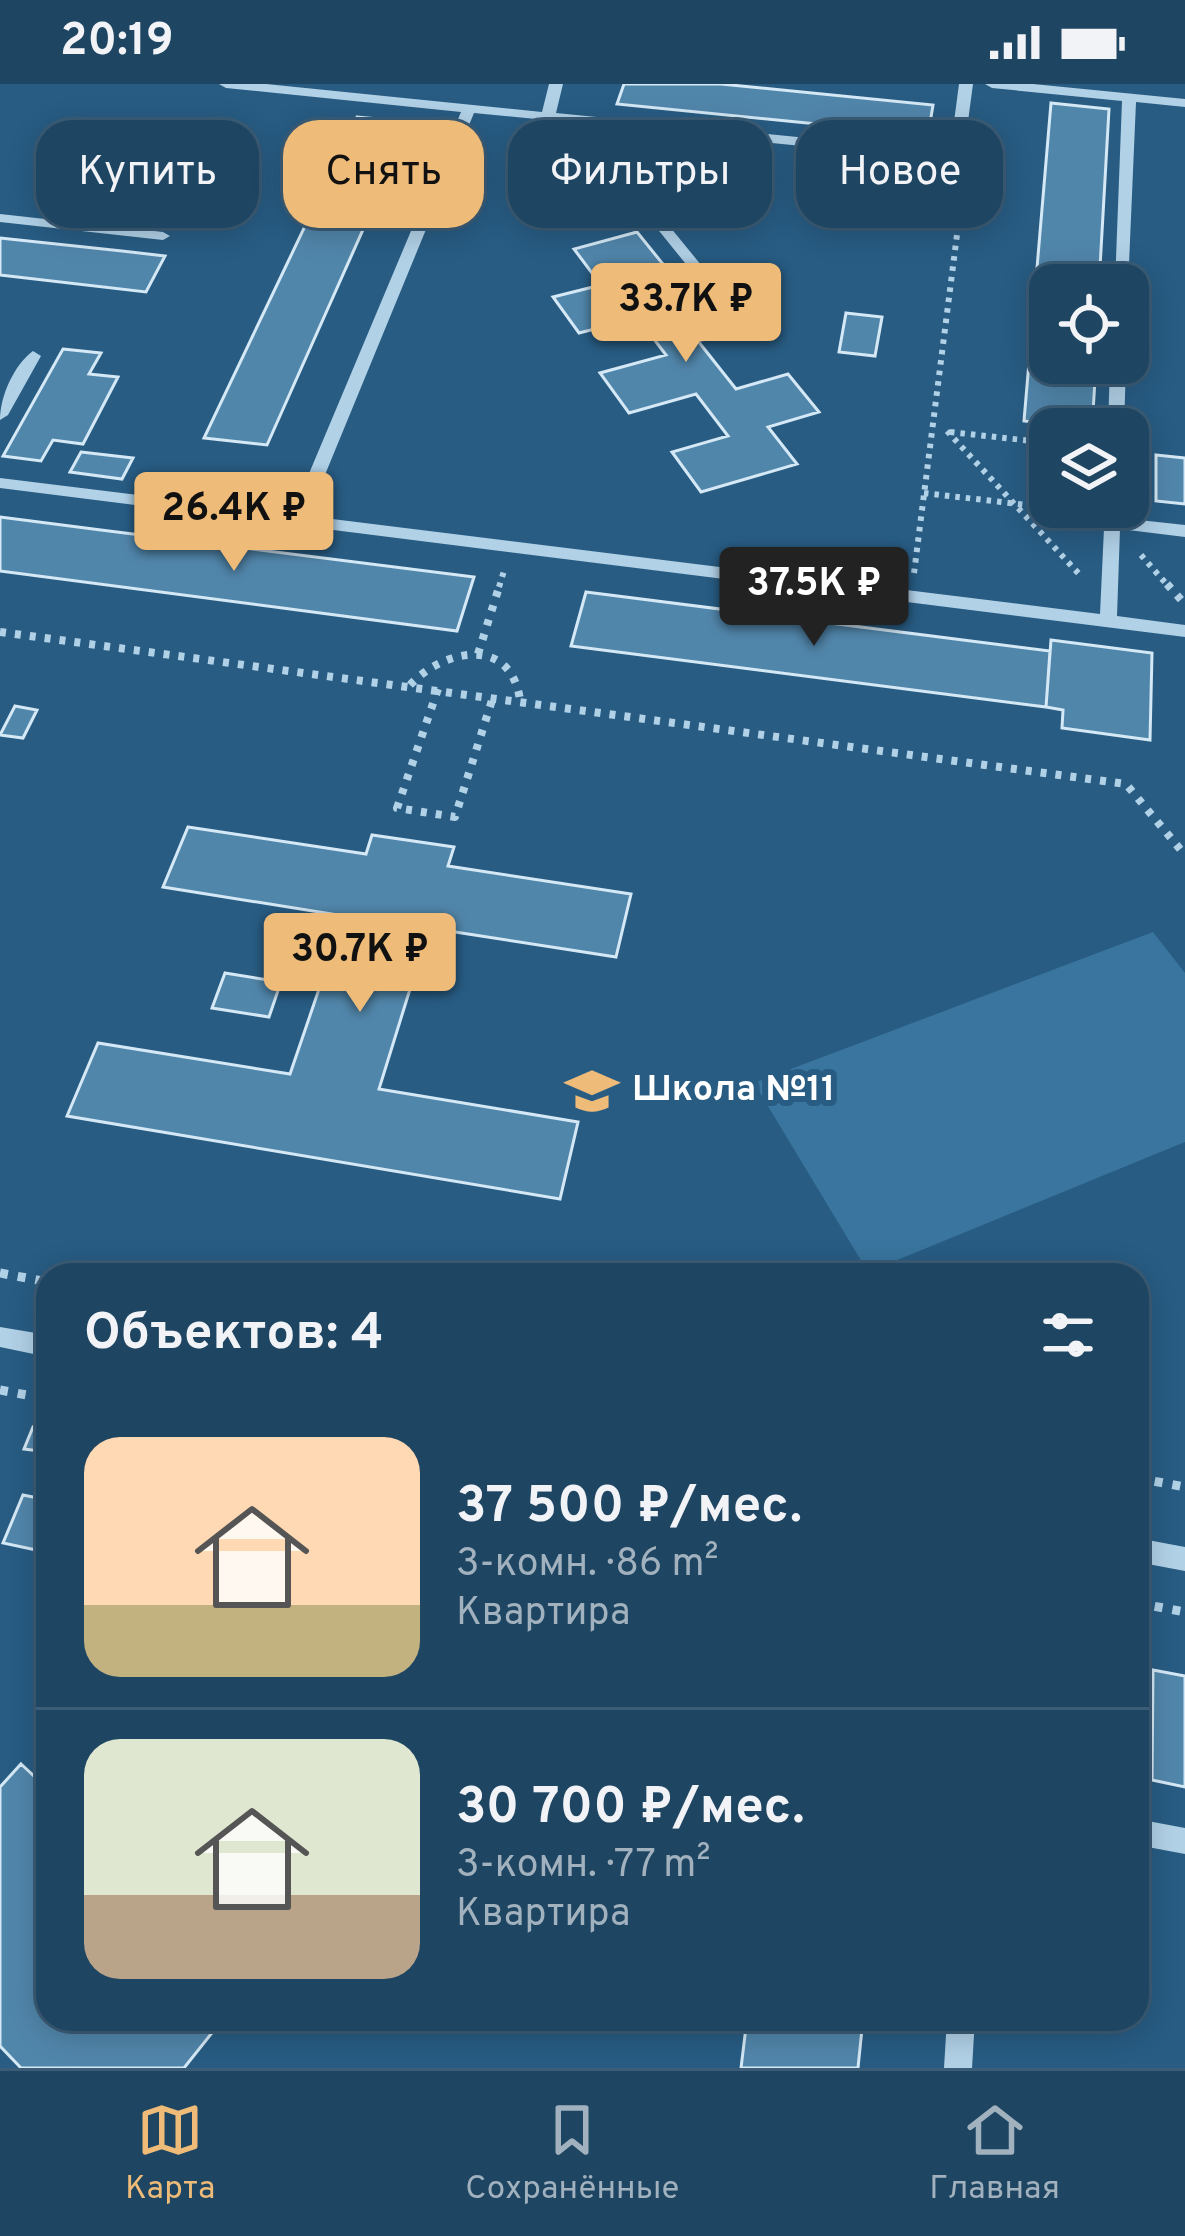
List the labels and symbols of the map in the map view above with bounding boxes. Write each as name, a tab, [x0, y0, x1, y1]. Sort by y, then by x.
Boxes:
pin: 33.7K ₽	[575, 263, 797, 365]
pin: 26.4K ₽	[123, 472, 345, 574]
pin: 37.5K ₽	[703, 547, 925, 649]
pin: 30.7K ₽	[249, 913, 471, 1015]
school or university icon: Школа №11	[563, 1062, 621, 1120]
place label: Школа №11	[632, 1068, 835, 1114]

